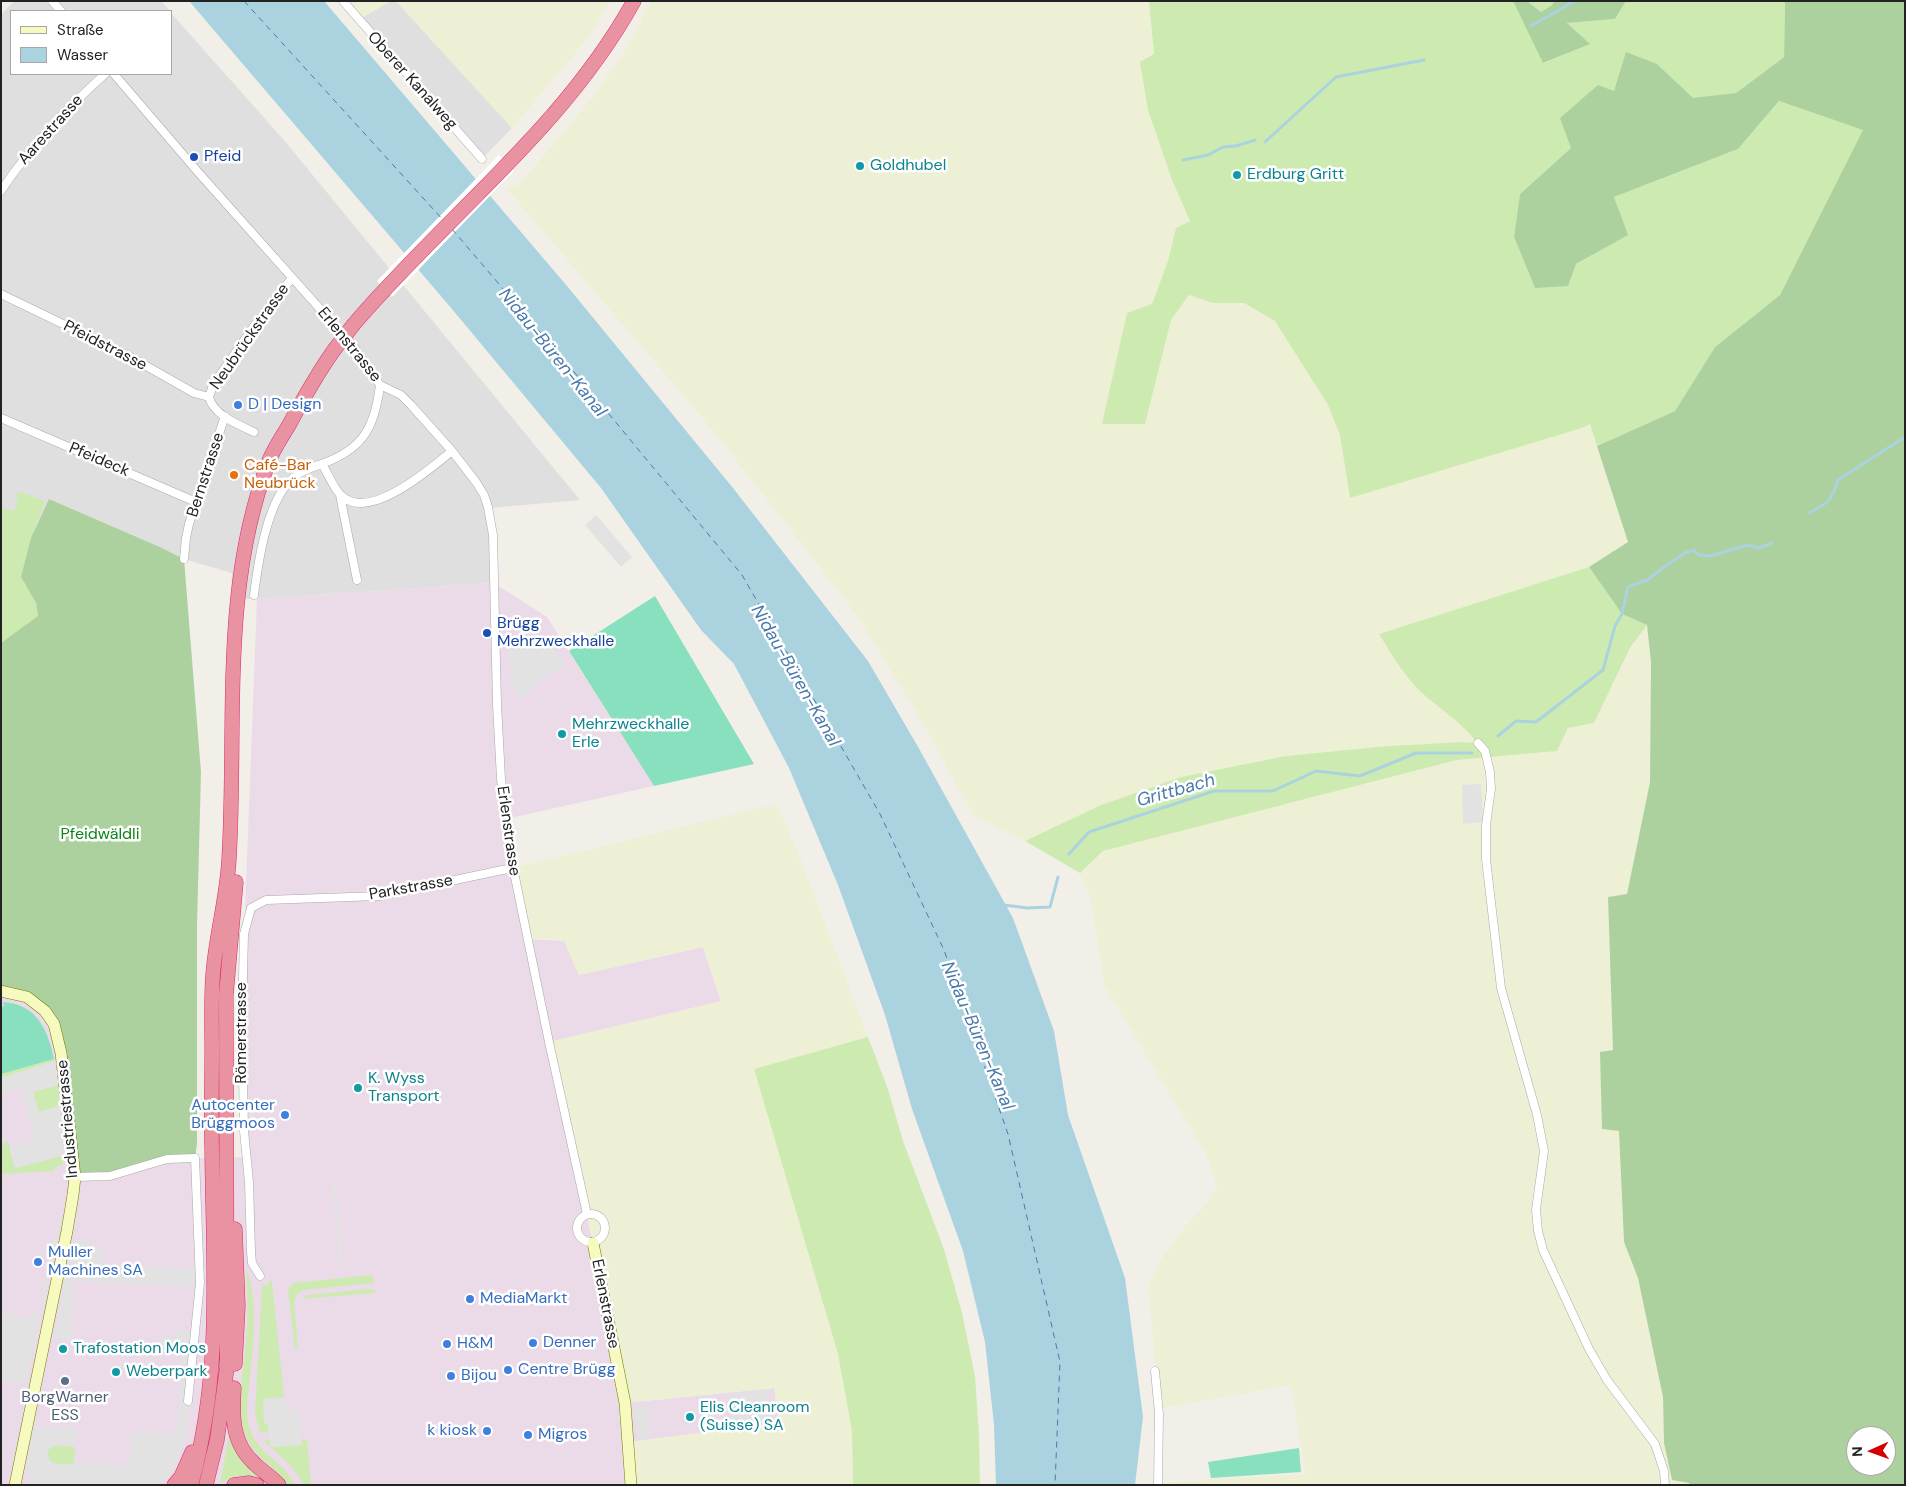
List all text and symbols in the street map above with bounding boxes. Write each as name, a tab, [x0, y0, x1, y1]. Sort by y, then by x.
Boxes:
legend	[10, 10, 172, 75]
text: Straße	[57, 20, 104, 40]
street label: Oberer Kanalweg	[363, 28, 461, 134]
text: Wasser	[57, 45, 108, 65]
street label: Aarestrasse	[15, 91, 87, 169]
place label: Pfeid	[204, 147, 241, 167]
marker: Pfeid	[188, 151, 200, 163]
place label: Goldhubel	[870, 156, 946, 176]
marker: Goldhubel	[854, 160, 866, 172]
place label: Erdburg Gritt	[1247, 165, 1344, 185]
marker: Erdburg Gritt	[1231, 169, 1243, 181]
street label: Neubrückstrasse	[206, 280, 294, 394]
water label: Nidau-Büren-Kanal	[493, 284, 611, 422]
street label: Erlenstrasse	[313, 304, 385, 386]
street label: Pfeidstrasse	[60, 317, 150, 375]
place label: D | Design	[248, 395, 321, 415]
marker: D | Design	[232, 399, 244, 411]
street label: Bernstrasse	[183, 430, 229, 520]
street label: Pfeideck	[66, 439, 132, 481]
place label: Café-Bar Neubrück	[244, 456, 316, 494]
marker: Café-Bar Neubrück	[228, 469, 240, 481]
water label: Nidau-Büren-Kanal	[746, 602, 844, 750]
place label: Brügg Mehrzweckhalle	[497, 614, 614, 652]
marker: Brügg Mehrzweckhalle	[481, 627, 493, 639]
place label: Mehrzweckhalle Erle	[572, 715, 689, 753]
marker: Mehrzweckhalle Erle	[556, 728, 568, 740]
water label: Grittbach	[1134, 770, 1218, 812]
street label: Erlenstrasse	[492, 785, 524, 877]
park label: Pfeidwäldli	[61, 825, 139, 845]
street label: Parkstrasse	[368, 871, 454, 905]
water label: Nidau-Büren-Kanal	[936, 958, 1018, 1114]
street label: Römerstrasse	[232, 982, 252, 1084]
street label: Industriestrasse	[53, 1059, 83, 1179]
place label: K. Wyss Transport	[368, 1069, 440, 1107]
marker: K. Wyss Transport	[352, 1082, 364, 1094]
place label: Autocenter Brüggmoos	[191, 1096, 275, 1134]
marker: Autocenter Brüggmoos	[279, 1109, 291, 1121]
place label: Muller Machines SA	[48, 1243, 143, 1281]
marker: Muller Machines SA	[32, 1256, 44, 1268]
street label: Erlenstrasse	[587, 1258, 623, 1350]
place label: MediaMarkt	[480, 1289, 568, 1309]
marker: MediaMarkt	[464, 1293, 476, 1305]
place label: Denner	[543, 1333, 596, 1353]
place label: H&M	[457, 1334, 493, 1354]
marker: Denner	[527, 1337, 539, 1349]
marker: H&M	[441, 1338, 453, 1350]
place label: Trafostation Moos	[73, 1339, 206, 1359]
marker: Trafostation Moos	[57, 1343, 69, 1355]
place label: Centre Brügg	[518, 1360, 616, 1380]
place label: Weberpark	[126, 1362, 207, 1382]
marker: Centre Brügg	[502, 1364, 514, 1376]
marker: Weberpark	[110, 1366, 122, 1378]
place label: Bijou	[461, 1366, 497, 1386]
marker: Bijou	[445, 1370, 457, 1382]
marker: BorgWarner ESS	[59, 1375, 71, 1387]
place label: BorgWarner ESS	[21, 1388, 109, 1426]
place label: Elis Cleanroom (Suisse) SA	[700, 1398, 810, 1436]
marker: Elis Cleanroom (Suisse) SA	[684, 1411, 696, 1423]
place label: k kiosk	[427, 1421, 477, 1441]
marker: k kiosk	[481, 1425, 493, 1437]
place label: Migros	[538, 1425, 587, 1445]
north arrow	[1846, 1426, 1896, 1476]
marker: Migros	[522, 1429, 534, 1441]
text: N	[1848, 1446, 1866, 1457]

